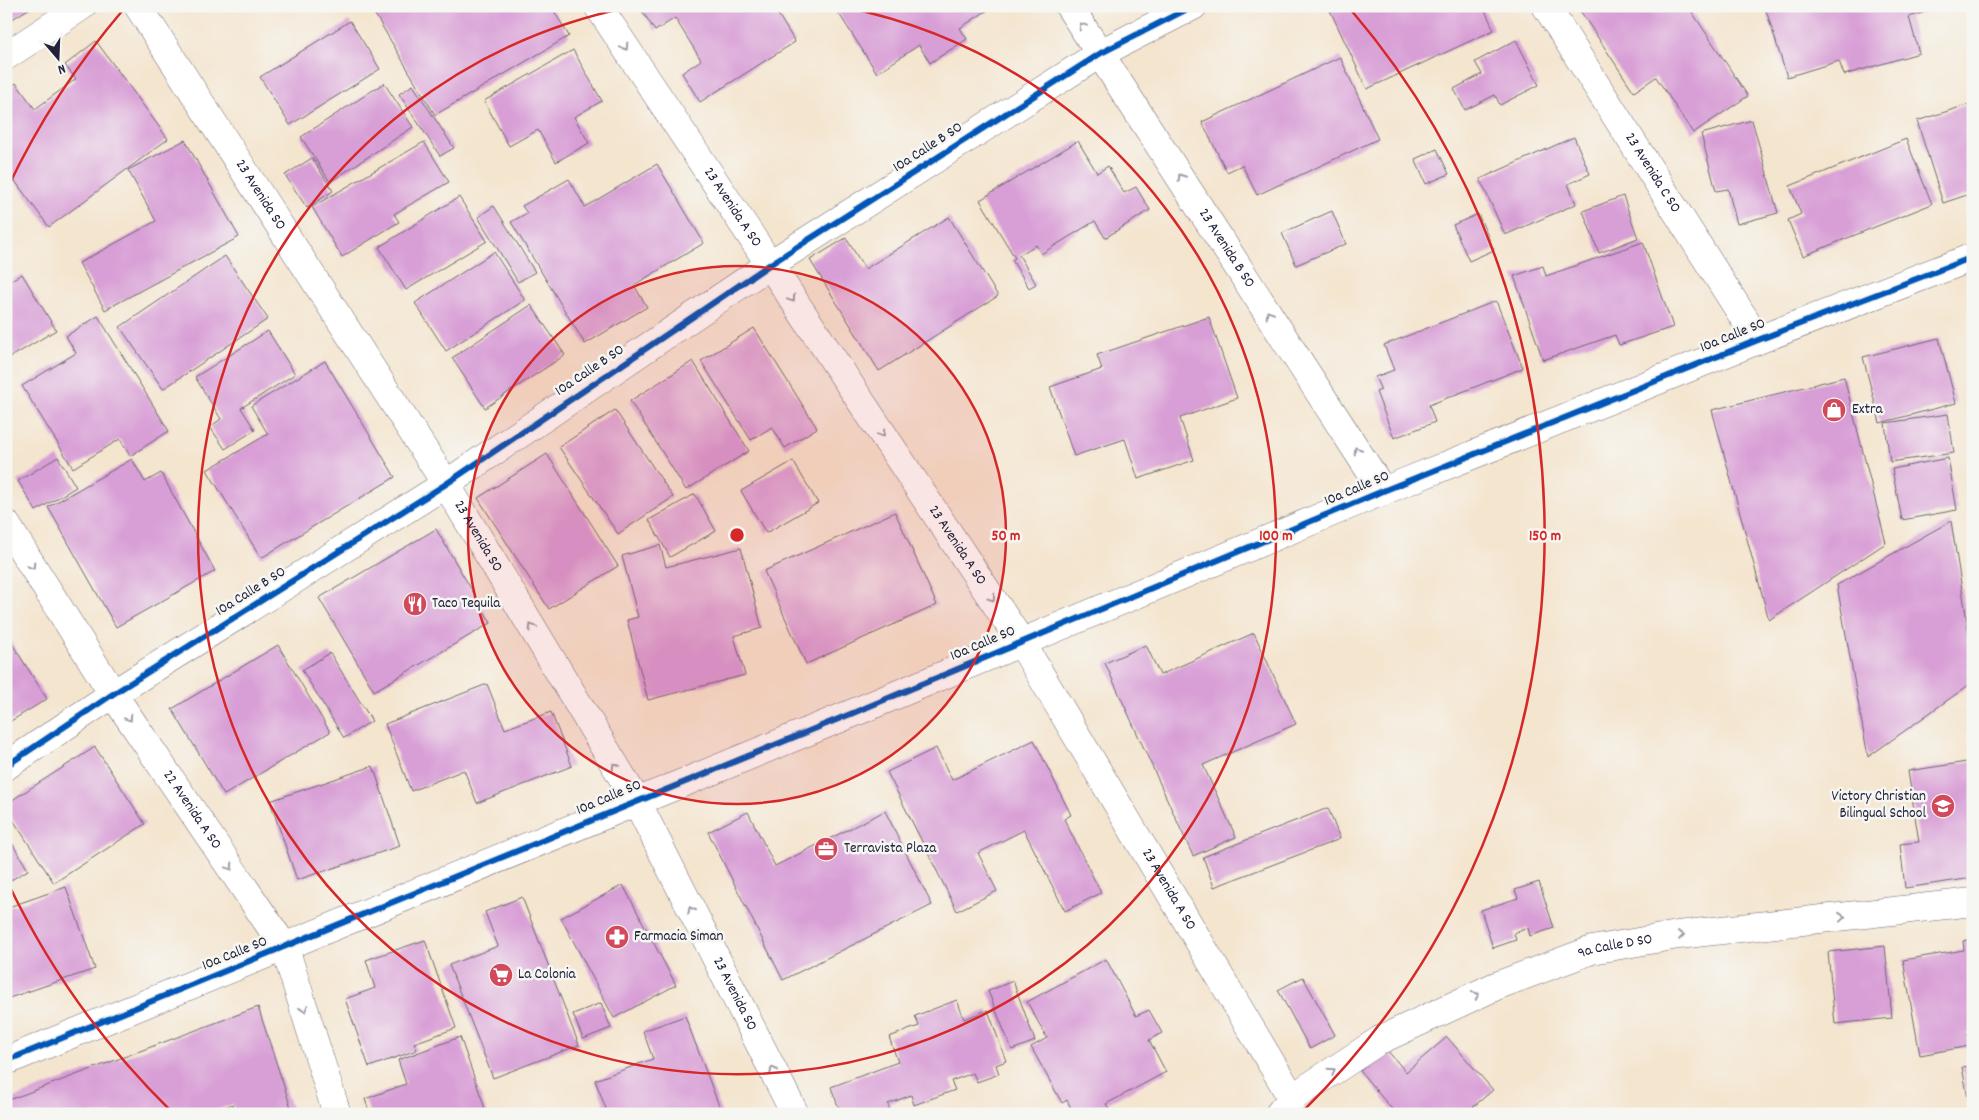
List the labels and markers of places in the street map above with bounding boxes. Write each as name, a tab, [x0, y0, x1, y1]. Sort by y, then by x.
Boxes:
shop icon: Extra	[1821, 397, 1847, 423]
place label: Extra	[1852, 399, 1883, 421]
centre of rings	[728, 526, 746, 544]
restaurant icon: Taco Tequila	[402, 591, 428, 617]
place label: Taco Tequila	[432, 593, 501, 615]
place label: Victory Christian Bilingual School	[1832, 786, 1926, 825]
school or university icon: Victory Christian Bilingual School	[1930, 793, 1956, 819]
office icon: Terravista Plaza	[813, 836, 839, 862]
place label: Terravista Plaza	[844, 838, 937, 860]
pharmacy icon: Farmacia Siman	[604, 924, 630, 950]
place label: Farmacia Siman	[634, 926, 724, 948]
supermarket icon: La Colonia	[488, 962, 514, 988]
place label: La Colonia	[518, 964, 577, 986]

